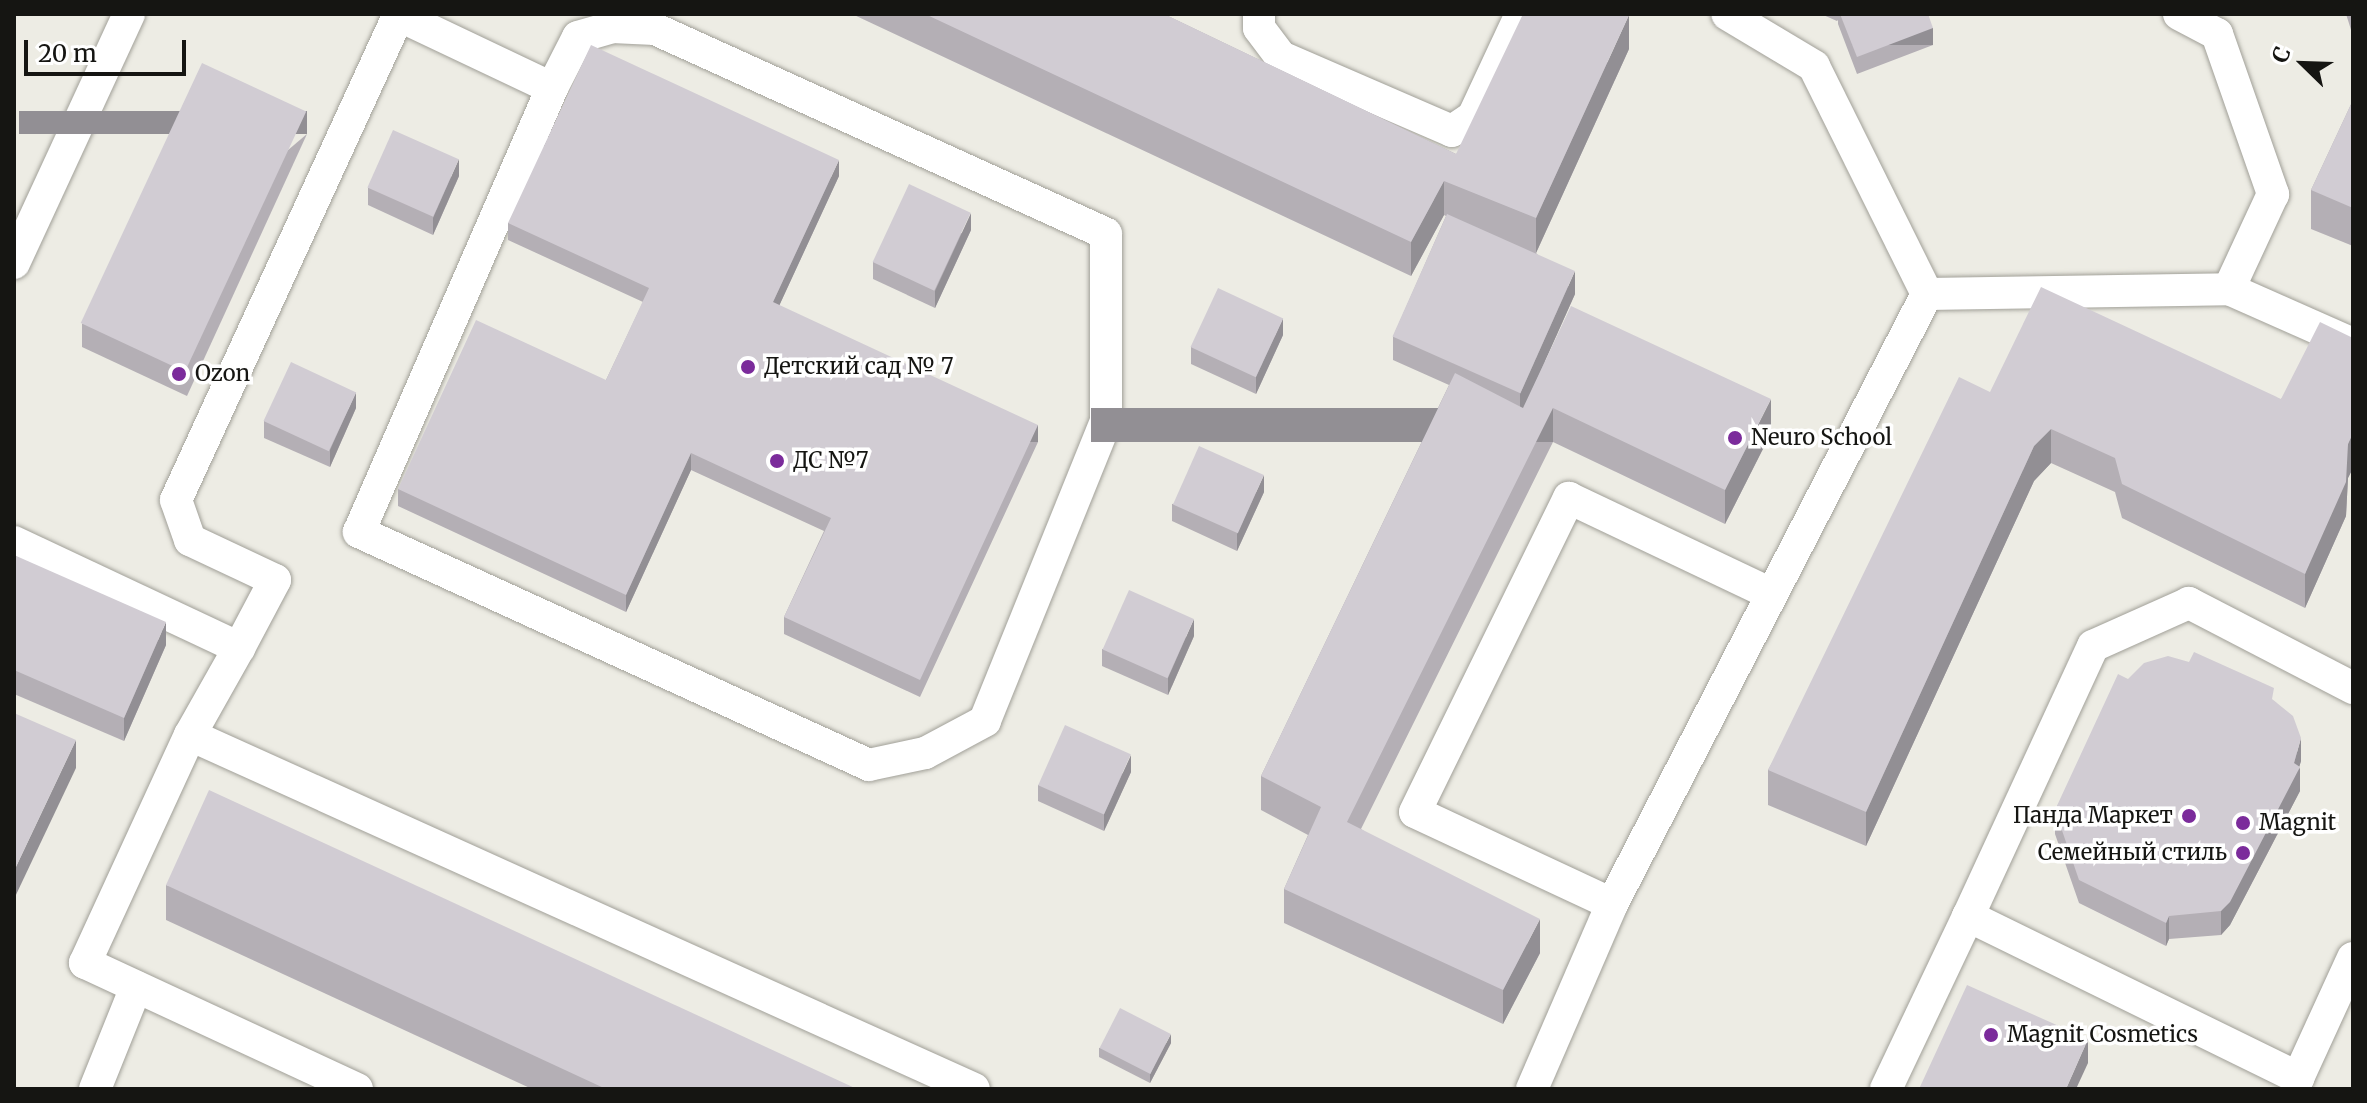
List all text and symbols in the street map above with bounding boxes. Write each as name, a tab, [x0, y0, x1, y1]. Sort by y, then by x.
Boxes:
scale bar	[28, 24, 190, 74]
north arrow	[2263, 24, 2343, 104]
text: 20 m	[38, 38, 97, 69]
text: С	[2265, 42, 2297, 67]
place label: Детский сад № 7	[764, 354, 954, 380]
marker: Детский сад № 7	[739, 358, 757, 376]
place label: Ozon	[195, 361, 250, 387]
marker: Ozon	[170, 365, 188, 383]
place label: Neuro School	[1751, 425, 1892, 451]
marker: Neuro School	[1726, 429, 1744, 447]
place label: ДС №7	[793, 448, 869, 474]
marker: ДС №7	[768, 452, 786, 470]
place label: Панда Маркет	[2013, 803, 2173, 829]
marker: Панда Маркет	[2180, 807, 2198, 825]
place label: Magnit	[2259, 810, 2336, 836]
marker: Magnit	[2234, 814, 2252, 832]
place label: Семейный стиль	[2038, 840, 2227, 866]
marker: Семейный стиль	[2234, 844, 2252, 862]
place label: Magnit Cosmetics	[2007, 1022, 2198, 1048]
marker: Magnit Cosmetics	[1982, 1026, 2000, 1044]

